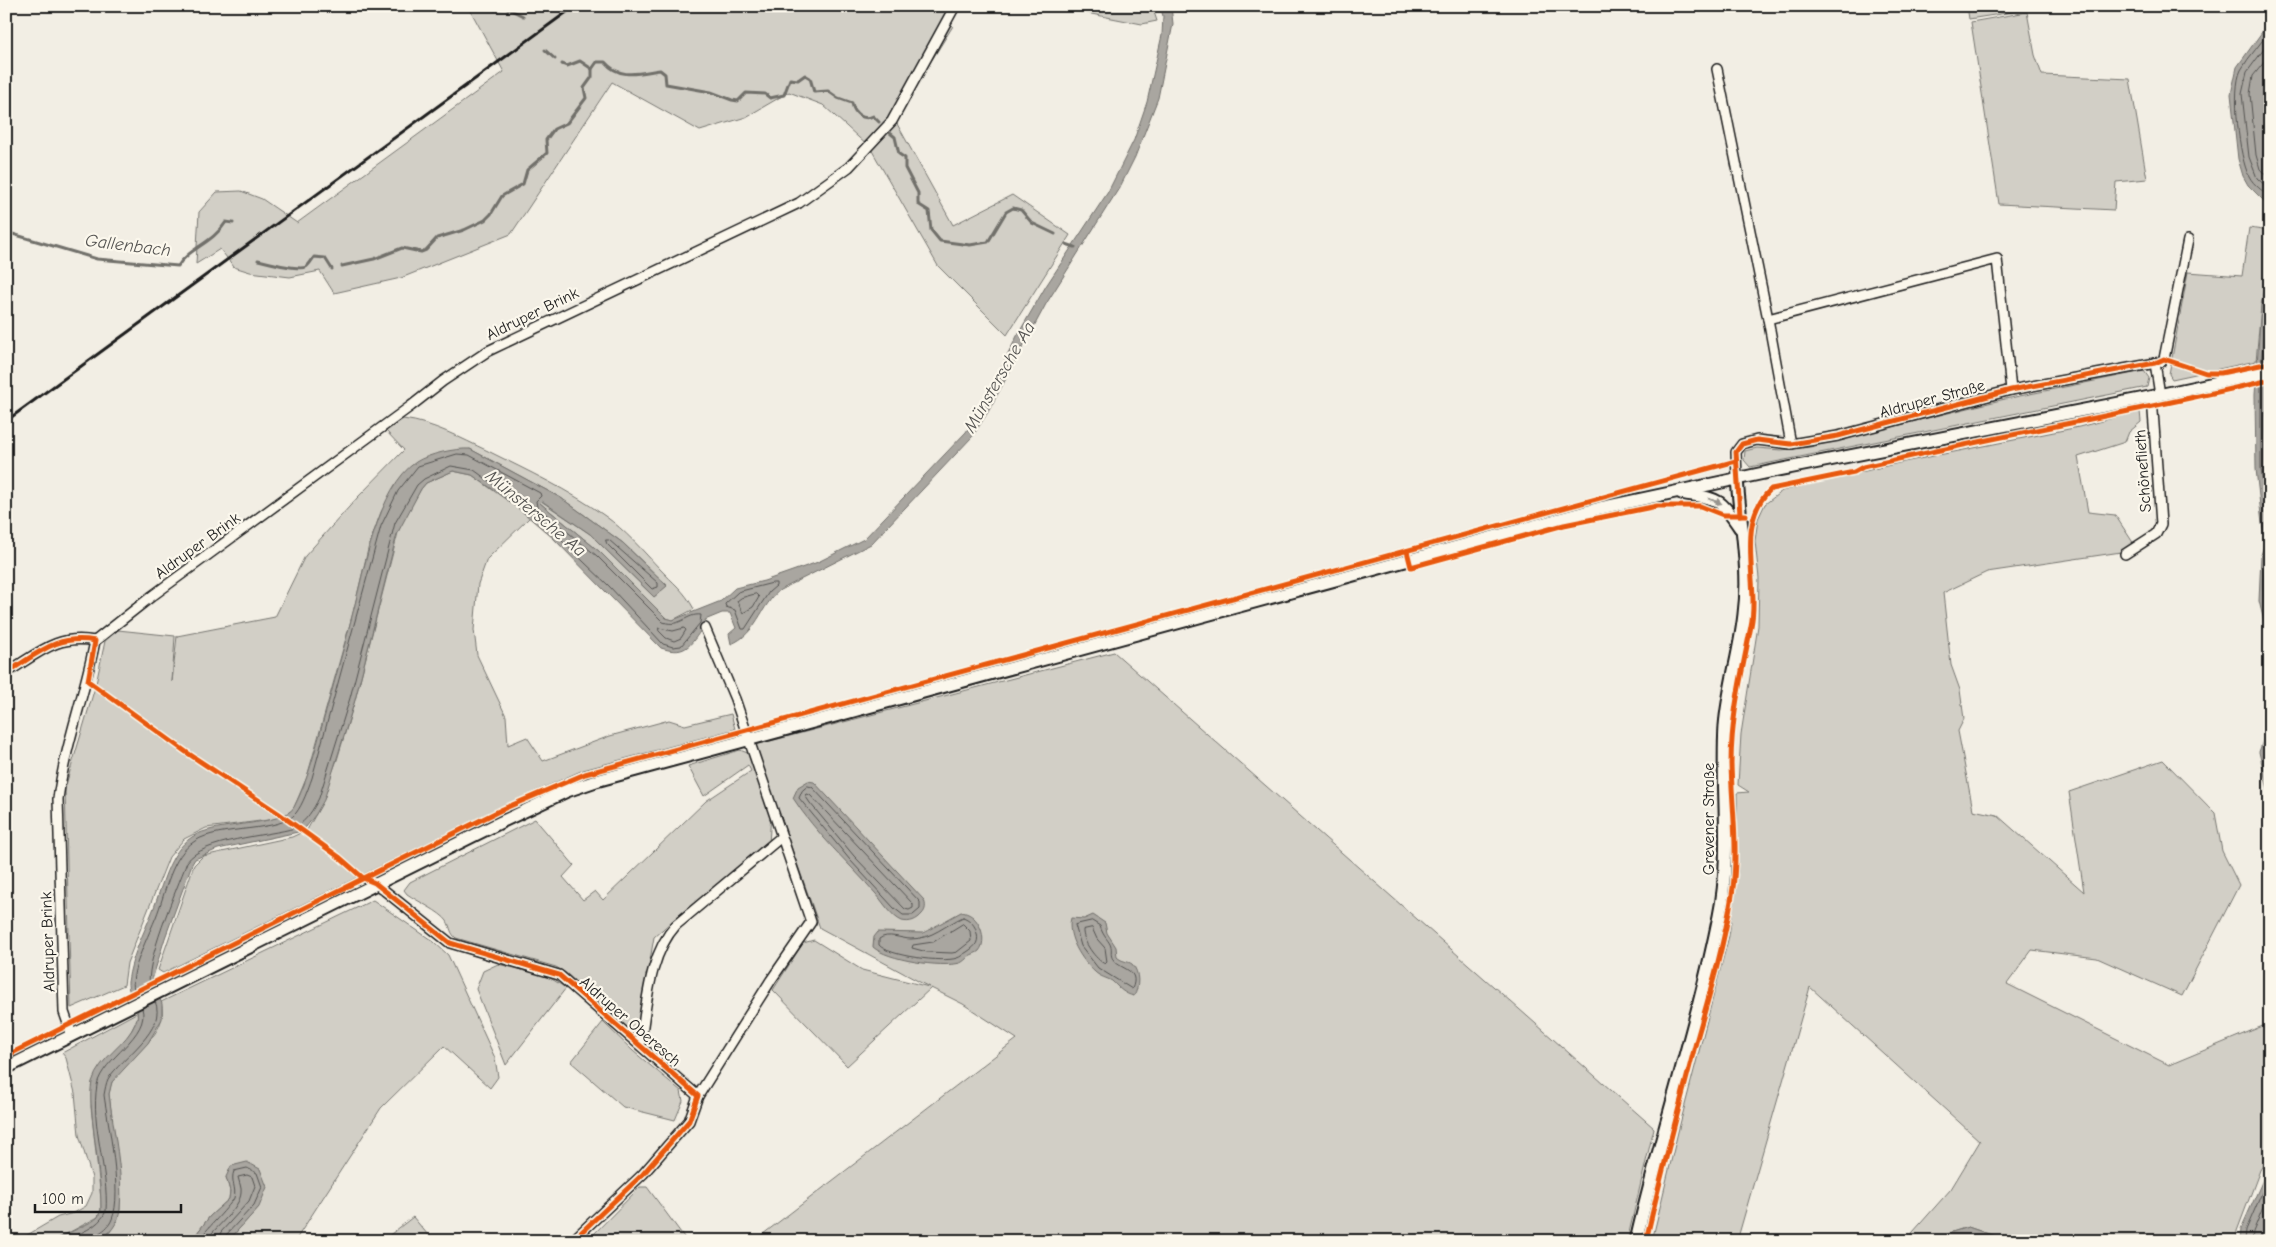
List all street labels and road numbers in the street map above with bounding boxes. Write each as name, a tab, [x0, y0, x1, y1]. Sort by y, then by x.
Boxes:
street label: Aldruper Brink	[483, 284, 582, 344]
street label: Aldruper Straße	[1878, 376, 1987, 422]
street label: Schöneflieth	[2131, 429, 2155, 513]
street label: Aldruper Brink	[152, 509, 244, 583]
street label: Grevener Straße	[1700, 763, 1718, 875]
street label: Aldruper Brink	[37, 891, 59, 993]
street label: Aldruper Oberesch	[576, 973, 684, 1070]

